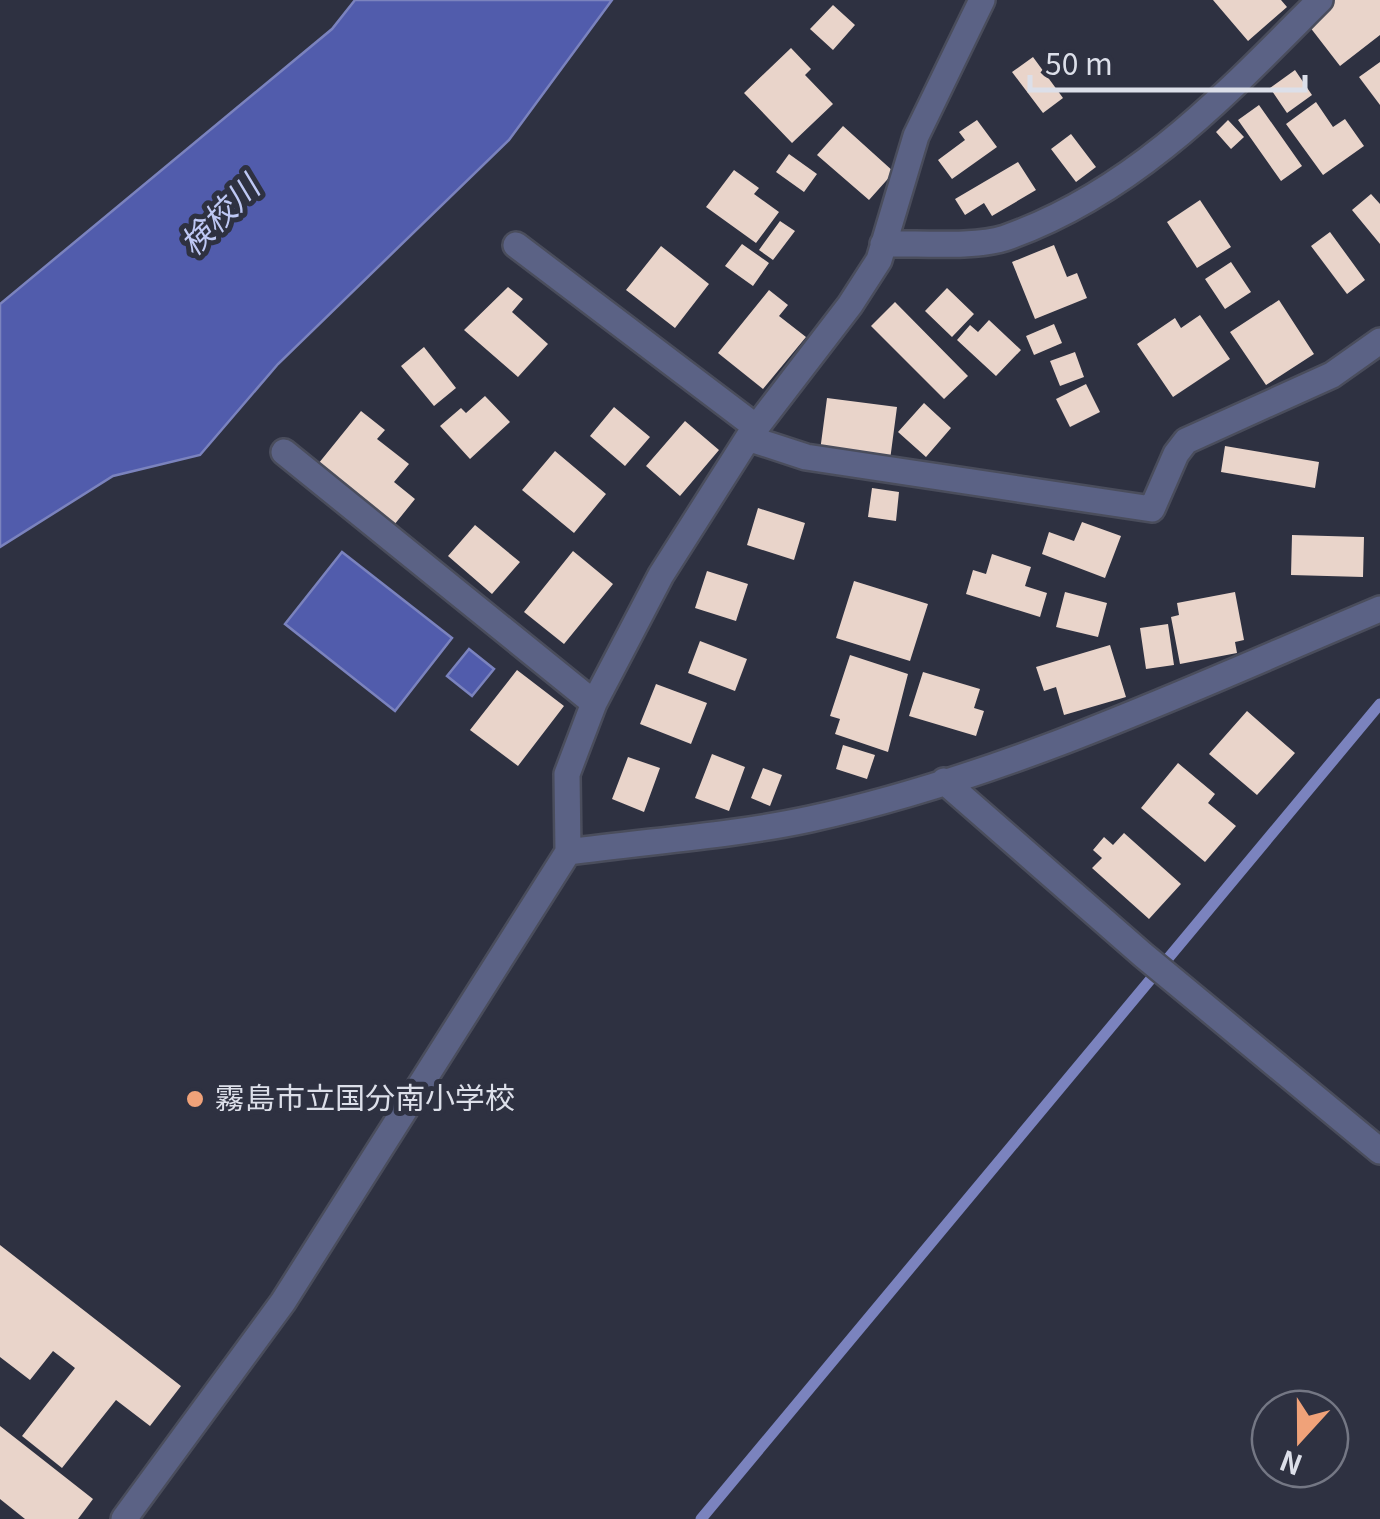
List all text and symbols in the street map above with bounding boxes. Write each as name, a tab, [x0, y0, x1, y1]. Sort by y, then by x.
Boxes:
scale bar	[1030, 30, 1305, 92]
text: 50 m	[1045, 40, 1113, 84]
water label: 検校川	[168, 162, 270, 264]
place label: 霧島市立国分南小学校	[215, 1074, 515, 1118]
marker: 霧島市立国分南小学校	[184, 1088, 206, 1110]
north arrow	[1250, 1389, 1350, 1489]
text: N	[1273, 1442, 1307, 1487]

